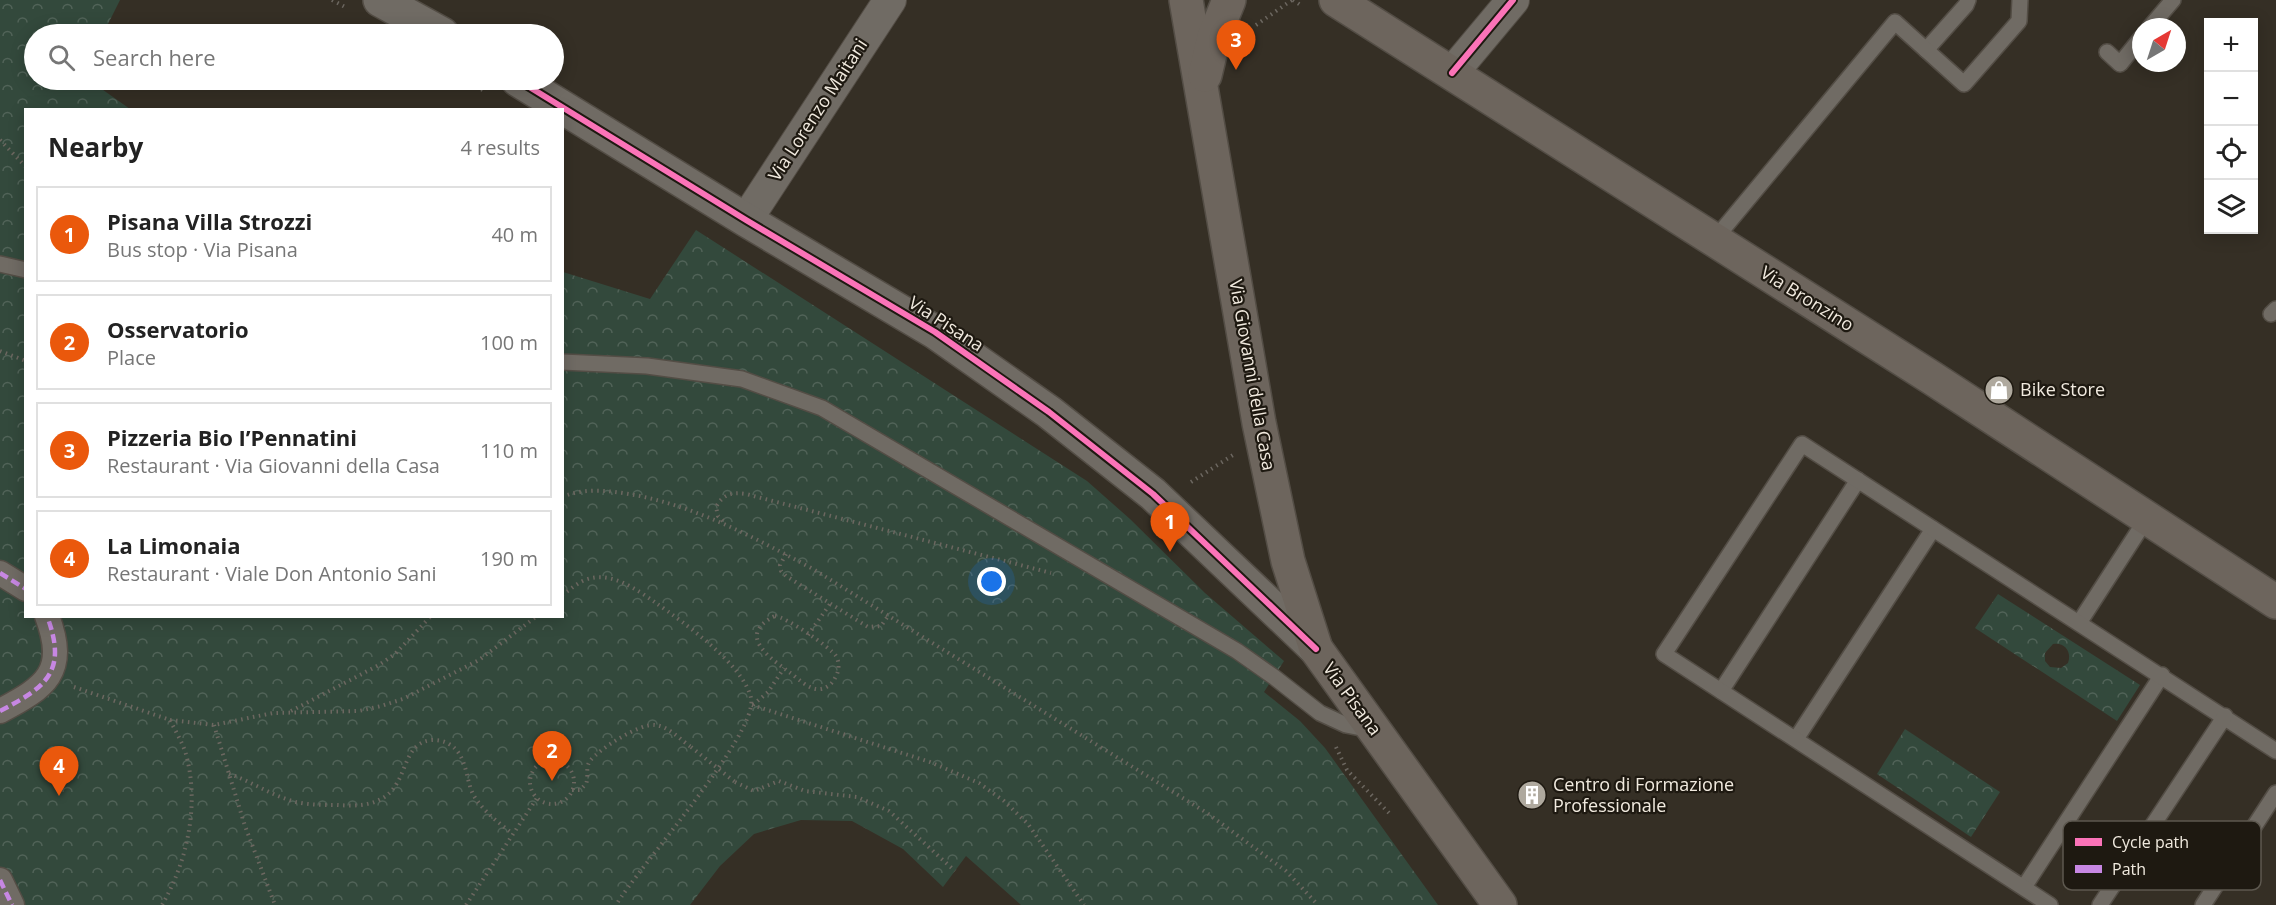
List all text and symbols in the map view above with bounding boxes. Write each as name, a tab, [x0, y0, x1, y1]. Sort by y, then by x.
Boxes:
north arrow	[2132, 18, 2186, 72]
map controls	[2204, 18, 2258, 234]
button: +	[2204, 18, 2258, 72]
pin: 3	[1216, 20, 1256, 70]
search box	[24, 24, 564, 90]
street label: Via Lorenzo Maitani	[762, 34, 872, 185]
icon: search	[45, 41, 78, 74]
text: Search here	[93, 42, 216, 72]
button: −	[2204, 72, 2258, 126]
button: locate	[2204, 126, 2258, 180]
text: Nearby	[48, 129, 143, 165]
text: 4 results	[460, 134, 540, 161]
button: layers	[2204, 180, 2258, 234]
text: Pisana Villa Strozzi	[107, 206, 312, 236]
text: 1	[64, 221, 75, 248]
text: 40 m	[491, 221, 538, 248]
text: Bus stop · Via Pisana	[107, 236, 298, 263]
street label: Via Bronzino	[1756, 260, 1859, 336]
street label: Via Giovanni della Casa	[1224, 277, 1282, 472]
street label: Via Pisana	[904, 290, 989, 356]
text: Osservatorio	[107, 314, 249, 344]
text: 2	[64, 329, 75, 356]
text: 100 m	[480, 329, 538, 356]
text: Place	[107, 344, 156, 371]
shop icon: Bike Store	[1983, 374, 2015, 406]
place label: Bike Store	[2020, 377, 2105, 401]
text: Pizzeria Bio I’Pennatini	[107, 422, 357, 452]
text: 3	[64, 437, 75, 464]
text: 110 m	[480, 437, 538, 464]
text: Restaurant · Via Giovanni della Casa	[107, 452, 440, 479]
pin: 1	[1150, 502, 1190, 552]
text: La Limonaia	[107, 530, 241, 560]
text: 4	[64, 545, 75, 572]
text: 190 m	[480, 545, 538, 572]
text: Restaurant · Viale Don Antonio Sani	[107, 560, 437, 587]
your location	[977, 567, 1006, 596]
street label: Via Pisana	[1318, 657, 1387, 740]
pin: 2	[532, 732, 572, 781]
pin: 4	[40, 746, 78, 796]
place label: Centro di Formazione Professionale	[1553, 772, 1734, 817]
building icon: Centro di Formazione Professionale	[1516, 779, 1548, 811]
legend	[2063, 821, 2261, 890]
text: Cycle path	[2112, 831, 2189, 853]
text: Path	[2112, 858, 2146, 880]

